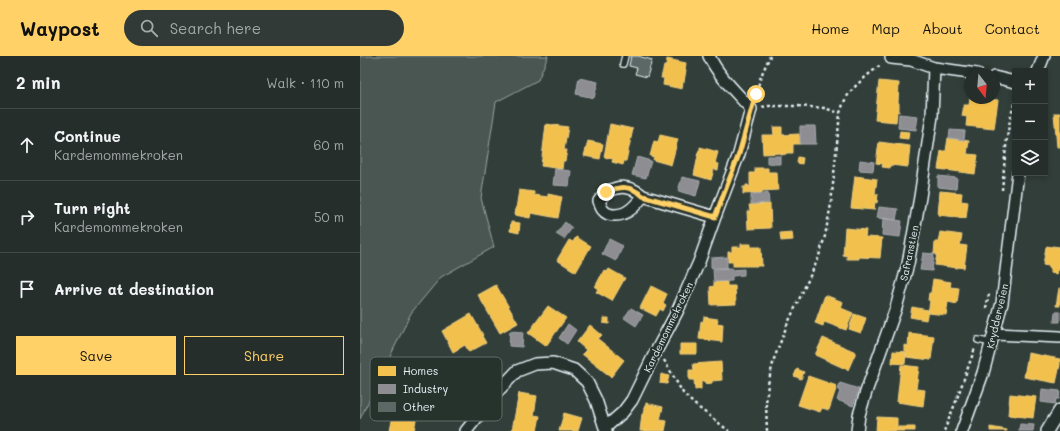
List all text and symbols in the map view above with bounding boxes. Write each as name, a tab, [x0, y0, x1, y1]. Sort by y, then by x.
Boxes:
search box	[124, 10, 404, 46]
text: Waypost	[20, 16, 100, 41]
icon: search	[138, 17, 160, 39]
text: Search here	[170, 18, 261, 38]
text: Home	[811, 19, 849, 38]
text: Map	[871, 19, 900, 38]
text: About	[922, 19, 963, 38]
text: Contact	[985, 19, 1040, 38]
north arrow	[964, 68, 1000, 104]
map controls	[1012, 68, 1048, 176]
button: +	[1012, 68, 1048, 104]
text: 2 min	[16, 71, 61, 93]
text: Walk · 110 m	[266, 74, 344, 91]
route start	[747, 85, 765, 103]
button: −	[1012, 104, 1048, 140]
text: Continue	[54, 126, 121, 146]
icon: ahead	[16, 134, 38, 156]
text: 60 m	[314, 136, 344, 153]
button: layers	[1012, 140, 1048, 176]
text: Kardemommekroken	[54, 146, 183, 163]
route end	[597, 183, 615, 201]
text: Turn right	[54, 198, 131, 218]
icon: right	[16, 206, 38, 228]
text: 50 m	[314, 208, 344, 225]
text: Kardemommekroken	[54, 218, 183, 235]
street label: Safranstien	[896, 224, 922, 282]
icon: arrive	[16, 278, 38, 300]
text: Arrive at destination	[54, 279, 214, 299]
street label: Kardemommekroken	[640, 279, 696, 375]
street label: Krydderveien	[983, 282, 1011, 350]
button: Save	[16, 336, 176, 375]
button: Share	[184, 336, 344, 375]
legend	[370, 357, 502, 421]
text: Homes	[403, 363, 438, 378]
text: Industry	[403, 381, 449, 396]
text: Other	[403, 399, 435, 414]

